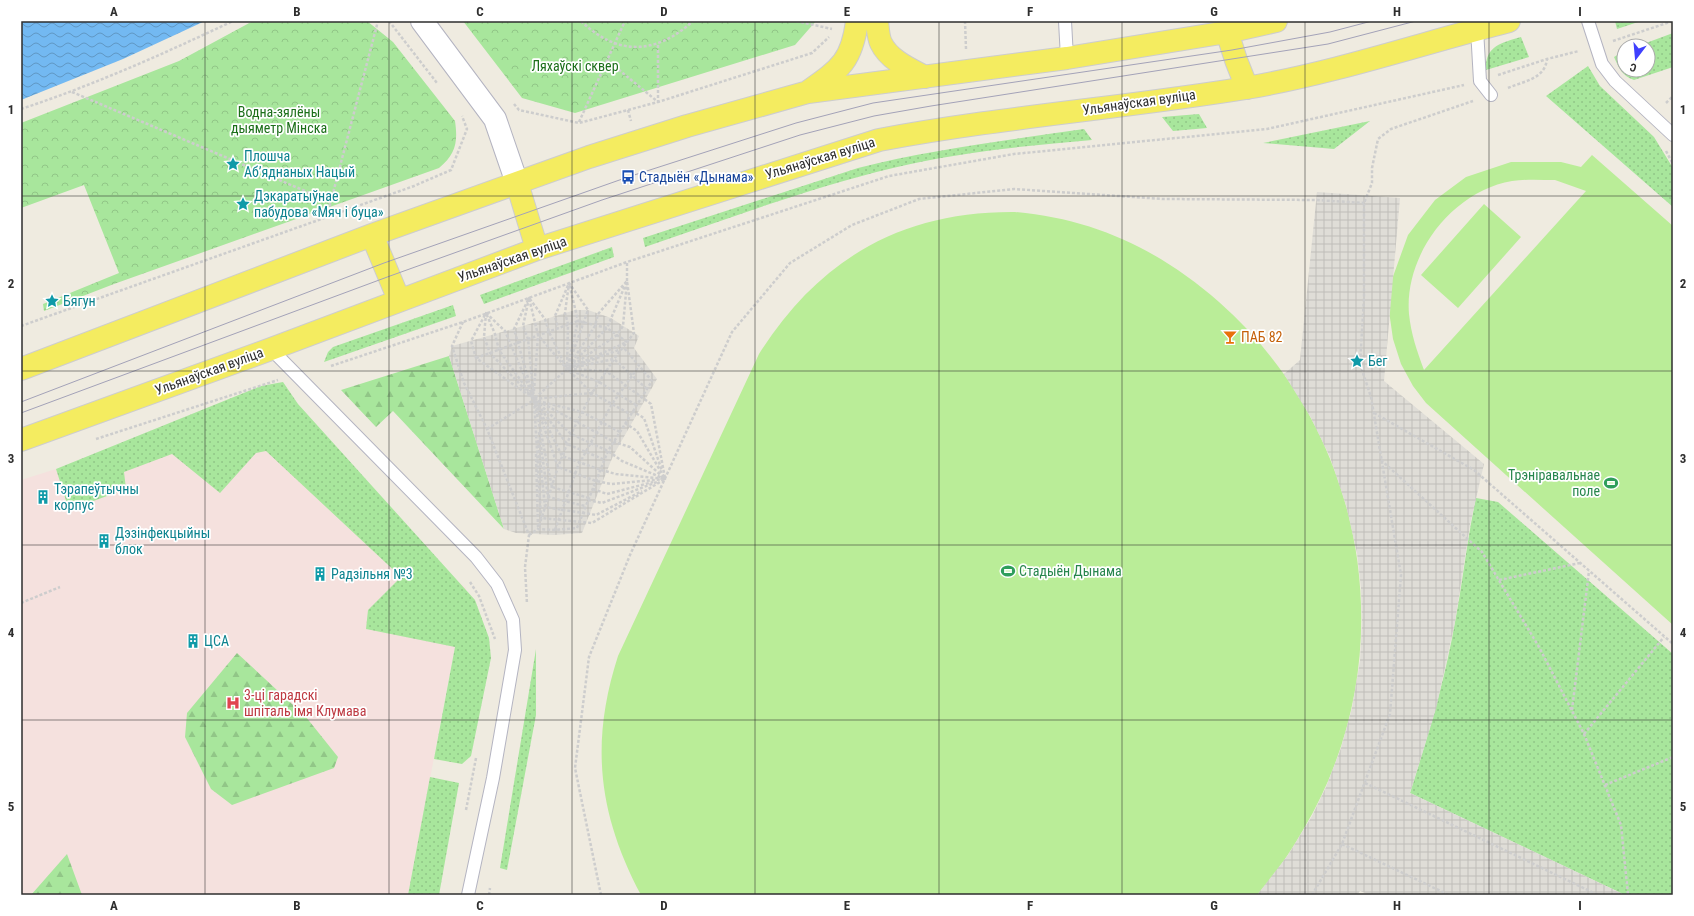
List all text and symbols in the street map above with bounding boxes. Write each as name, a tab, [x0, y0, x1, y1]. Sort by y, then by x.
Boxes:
text: A	[110, 4, 118, 19]
text: B	[293, 4, 301, 19]
text: C	[476, 4, 484, 19]
text: D	[660, 4, 668, 19]
text: E	[844, 4, 851, 19]
text: F	[1027, 4, 1033, 19]
text: G	[1210, 4, 1218, 19]
text: H	[1393, 4, 1401, 19]
text: I	[1578, 4, 1582, 19]
north arrow	[1616, 38, 1656, 78]
park label: Ляхаўскі сквер	[531, 58, 619, 74]
text: С	[1629, 60, 1638, 74]
street label: Ульянаўская вуліца	[1081, 86, 1197, 118]
text: 1	[8, 102, 14, 117]
text: 1	[1680, 102, 1686, 117]
park label: Водна-зялёны дыяметр Мінска	[231, 104, 327, 136]
street label: Ульянаўская вуліца	[763, 134, 877, 182]
place label: Плошча Абʼяднаных Нацый	[244, 148, 355, 180]
place icon: Плошча Абʼяднаных Нацый	[225, 156, 241, 172]
bus stop icon: Стадыён «Дынама»	[620, 169, 636, 185]
place label: Стадыён «Дынама»	[639, 169, 754, 185]
place label: Дэкаратыўнае пабудова «Мяч і буца»	[254, 188, 384, 220]
place icon: Дэкаратыўнае пабудова «Мяч і буца»	[235, 196, 251, 212]
street label: Ульянаўская вуліца	[455, 233, 569, 285]
text: 2	[8, 276, 15, 291]
text: 2	[1680, 276, 1687, 291]
place icon: Бягун	[44, 293, 60, 309]
place label: Бягун	[63, 293, 96, 309]
bar icon: ПАБ 82	[1222, 329, 1238, 345]
place label: ПАБ 82	[1241, 329, 1283, 345]
street label: Ульянаўская вуліца	[153, 344, 265, 398]
place icon: Бег	[1349, 353, 1365, 369]
place label: Бег	[1368, 353, 1387, 369]
text: 3	[8, 451, 14, 466]
text: 3	[1680, 451, 1686, 466]
place label: Трэніравальнае поле	[1508, 467, 1600, 499]
sports icon: Трэніравальнае поле	[1603, 475, 1619, 491]
place label: Тэрапеўтычны корпус	[54, 481, 139, 513]
building icon: Тэрапеўтычны корпус	[35, 489, 51, 505]
place label: Дэзінфекцыйны блок	[115, 525, 210, 557]
building icon: Дэзінфекцыйны блок	[96, 533, 112, 549]
sports icon: Стадыён Дынама	[1000, 563, 1016, 579]
place label: Стадыён Дынама	[1019, 563, 1122, 579]
building icon: Радзільня №3	[312, 566, 328, 582]
place label: Радзільня №3	[331, 566, 413, 582]
text: 4	[8, 625, 15, 640]
text: 4	[1680, 625, 1687, 640]
building icon: ЦСА	[185, 633, 201, 649]
place label: ЦСА	[204, 633, 229, 649]
place label: 3-ці гарадскі шпіталь імя Клумава	[244, 687, 366, 719]
hospital icon: 3-ці гарадскі шпіталь імя Клумава	[225, 695, 241, 711]
text: 5	[8, 799, 15, 814]
text: 5	[1680, 799, 1687, 814]
text: A	[110, 898, 118, 913]
text: B	[293, 898, 301, 913]
text: C	[476, 898, 484, 913]
text: D	[660, 898, 668, 913]
text: E	[844, 898, 851, 913]
text: F	[1027, 898, 1033, 913]
text: G	[1210, 898, 1218, 913]
text: H	[1393, 898, 1401, 913]
text: I	[1578, 898, 1582, 913]

